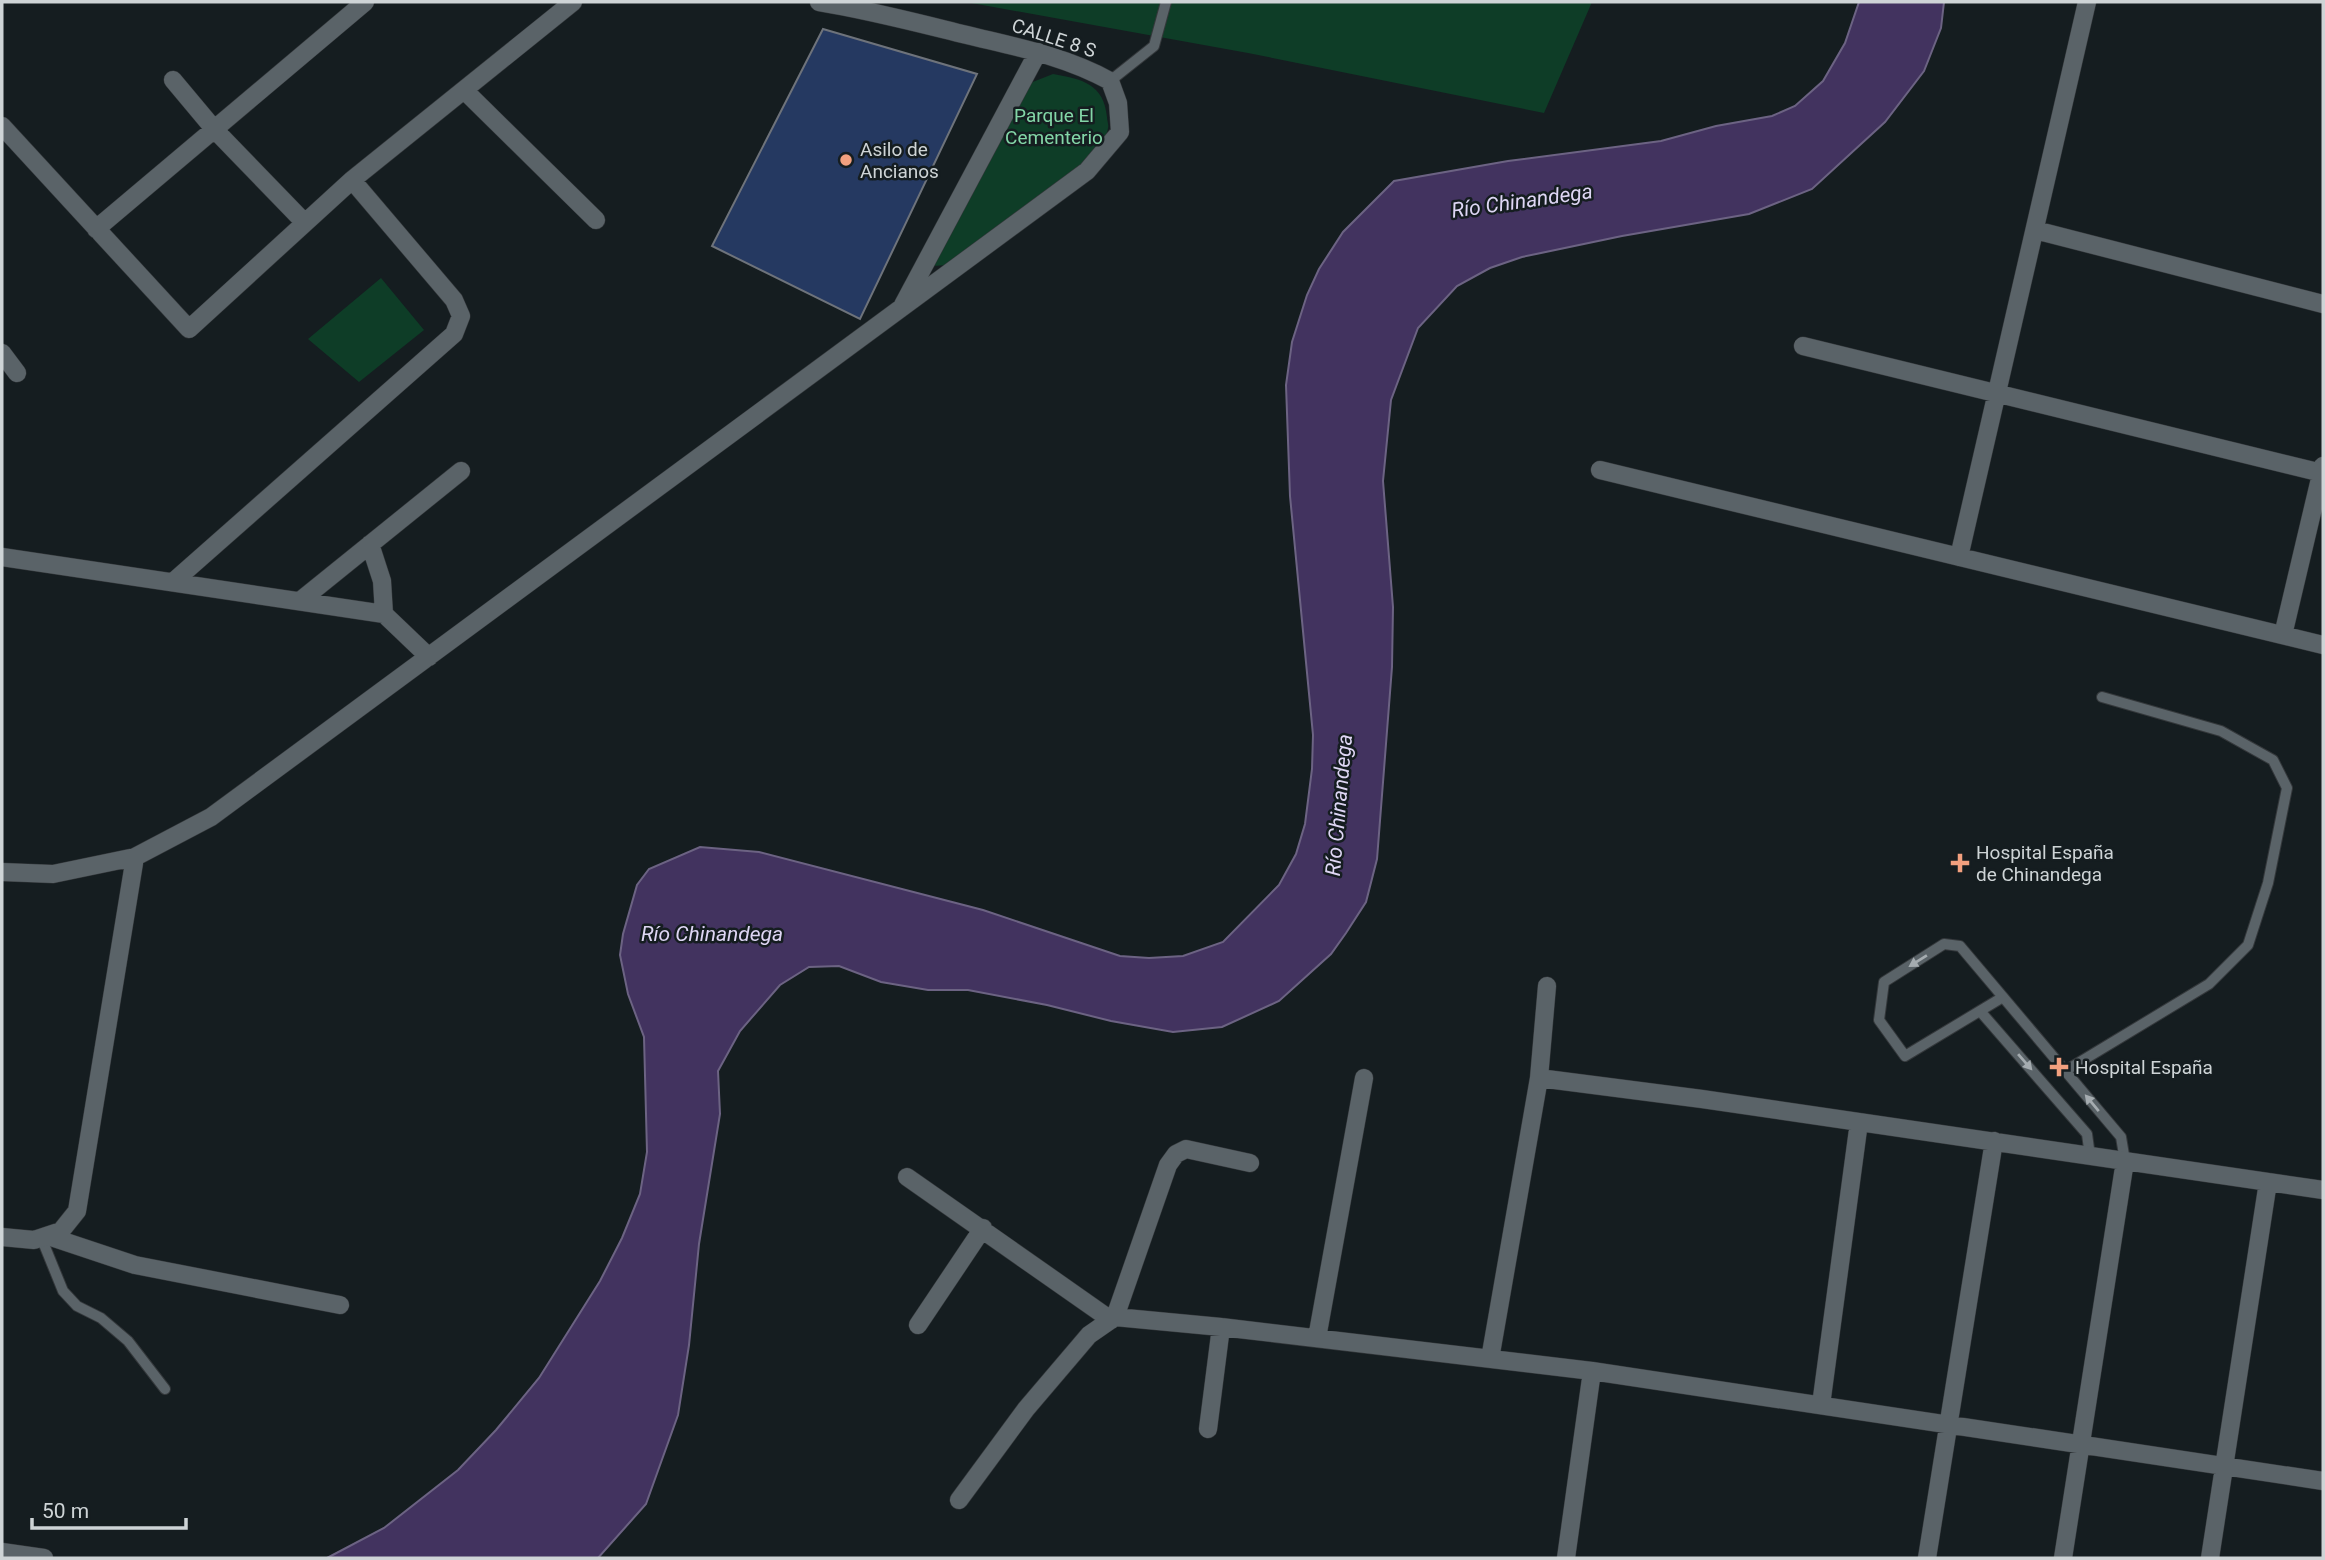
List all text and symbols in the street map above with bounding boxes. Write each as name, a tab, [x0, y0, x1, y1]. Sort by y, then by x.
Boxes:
street label: CALLE 8 S	[1009, 14, 1099, 62]
park label: Parque El Cementerio	[1005, 104, 1103, 149]
place label: Asilo de Ancianos	[860, 138, 939, 183]
marker: Asilo de Ancianos	[838, 152, 854, 168]
water label: Río Chinandega	[1450, 179, 1594, 223]
water label: Río Chinandega	[1321, 733, 1357, 877]
place label: Hospital España de Chinandega	[1976, 841, 2114, 886]
marker: Hospital España de Chinandega	[1950, 853, 1970, 873]
water label: Río Chinandega	[641, 922, 783, 946]
one-way arrow	[1909, 954, 1928, 967]
one-way arrow	[2017, 1054, 2032, 1071]
place label: Hospital España	[2075, 1056, 2213, 1079]
marker: Hospital España	[2049, 1057, 2069, 1077]
one-way arrow	[2085, 1095, 2100, 1112]
scale bar	[32, 1486, 186, 1530]
text: 50 m	[42, 1499, 89, 1523]

